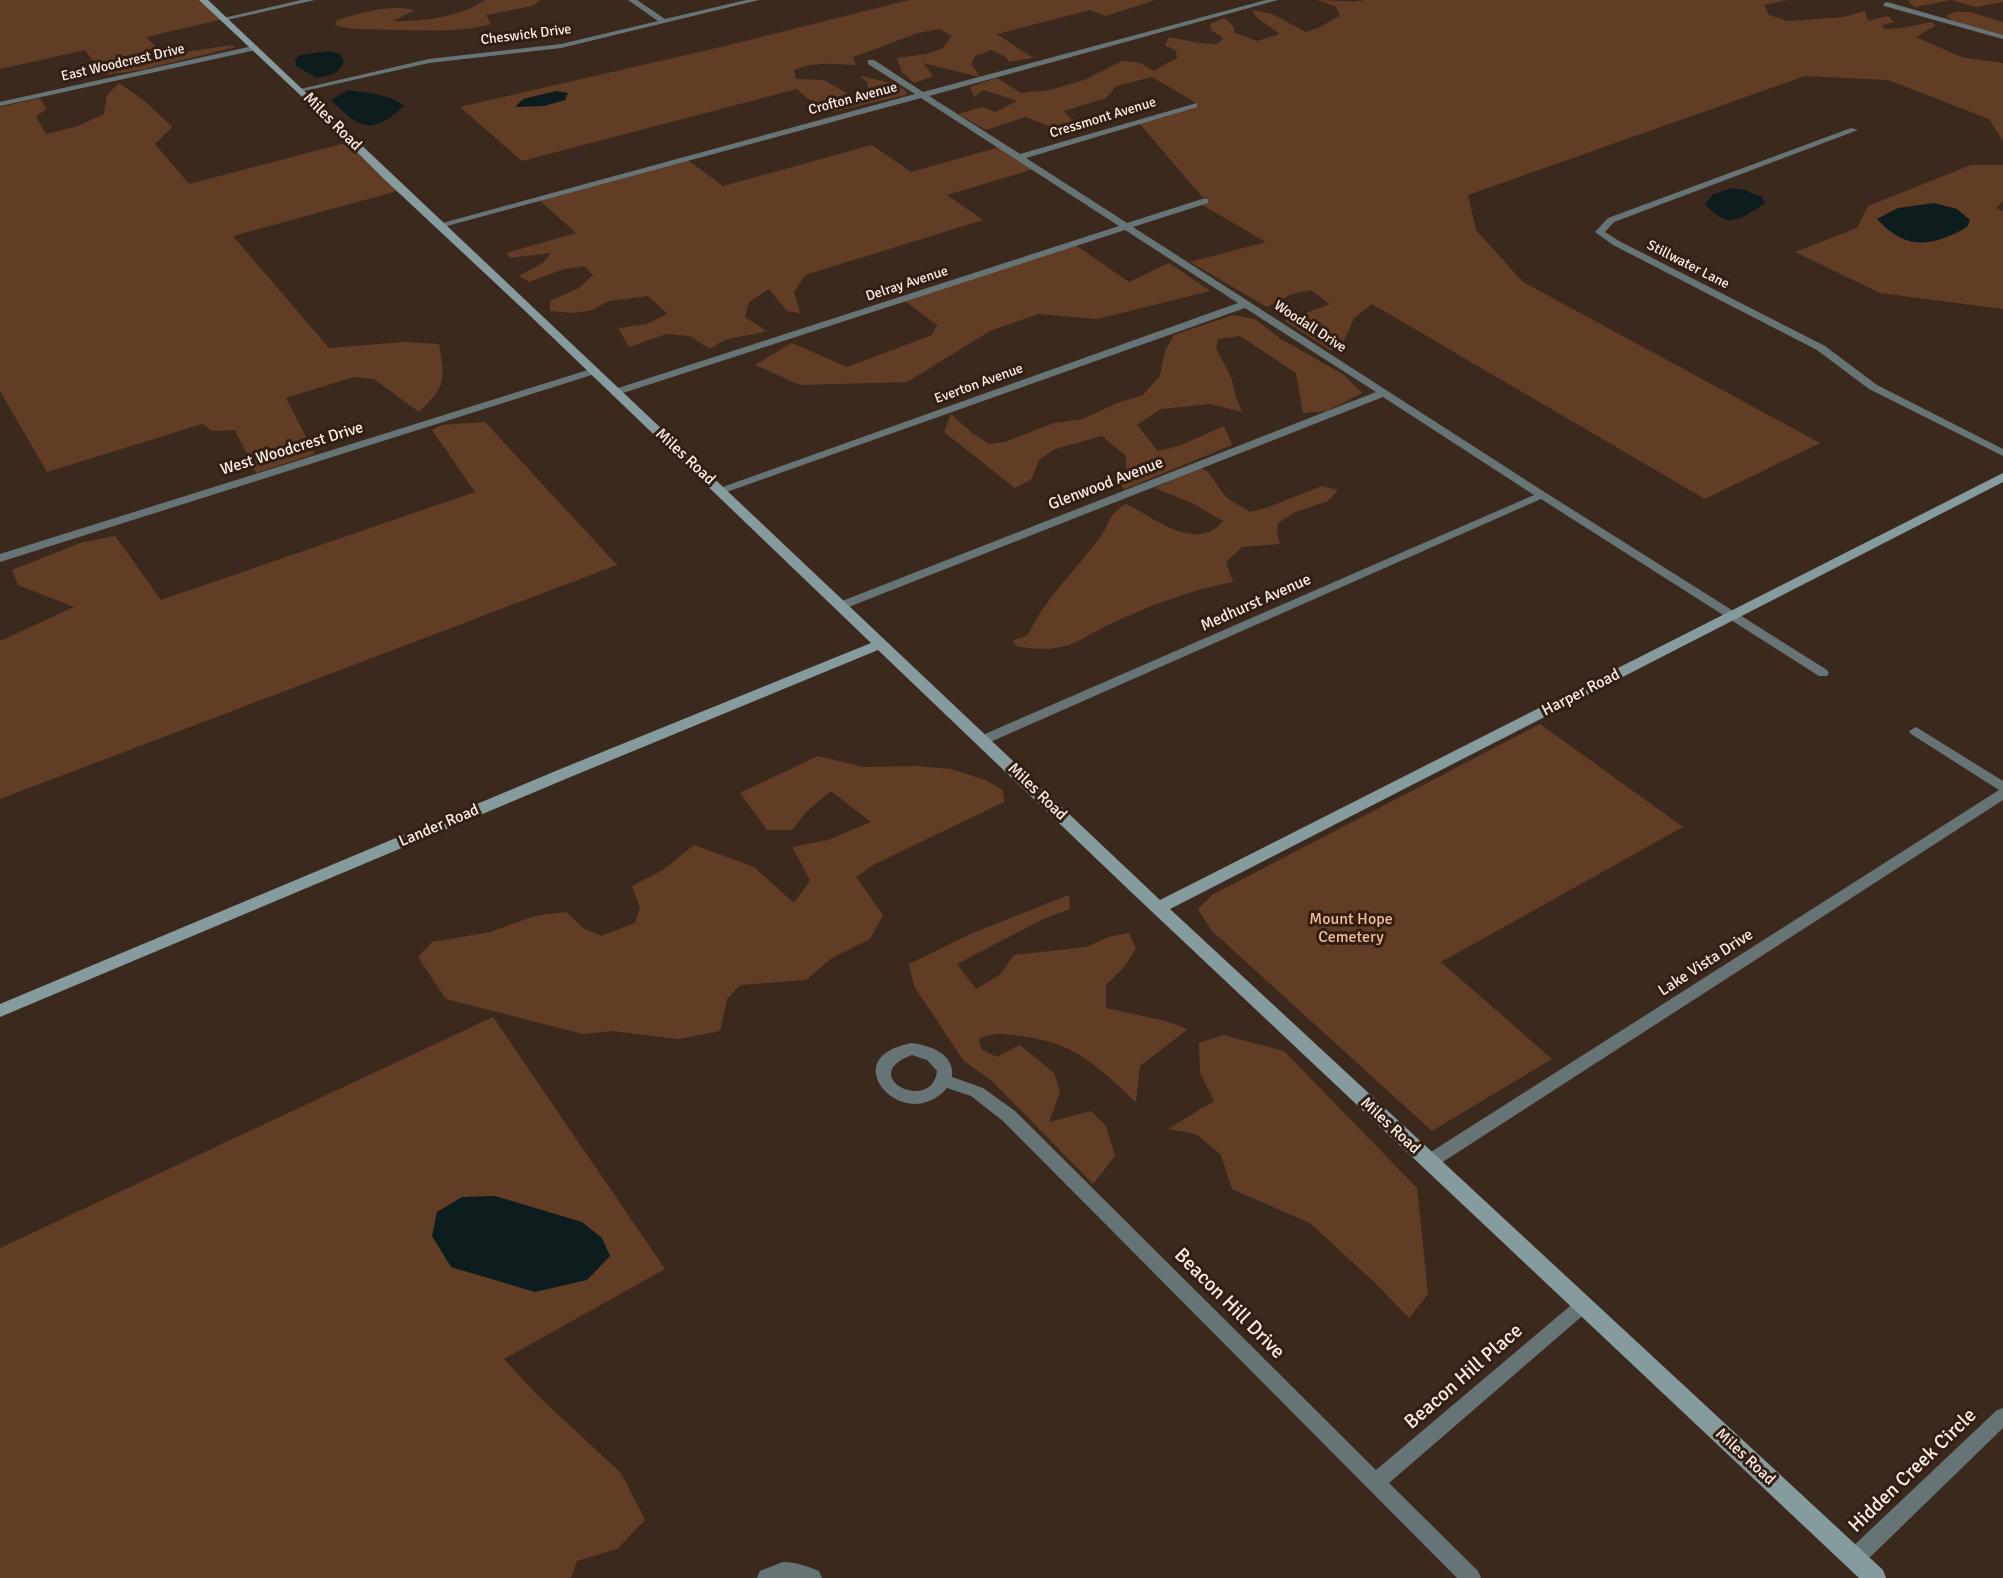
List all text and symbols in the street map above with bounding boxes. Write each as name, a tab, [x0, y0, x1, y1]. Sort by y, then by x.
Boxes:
street label: Cheswick Drive	[480, 21, 572, 49]
street label: East Woodcrest Drive	[60, 41, 186, 85]
street label: Crofton Avenue	[807, 79, 899, 119]
street label: Miles Road	[299, 89, 365, 155]
street label: Cressmont Avenue	[1048, 94, 1158, 142]
street label: Stillwater Lane	[1644, 237, 1732, 293]
street label: Delray Avenue	[864, 263, 950, 305]
street label: Woodall Drive	[1271, 297, 1349, 357]
street label: Everton Avenue	[932, 360, 1026, 408]
street label: West Woodcrest Drive	[218, 418, 366, 480]
street label: Miles Road	[651, 425, 719, 489]
street label: Glenwood Avenue	[1046, 453, 1166, 515]
street label: Medhurst Avenue	[1198, 570, 1314, 636]
street label: Harper Road	[1539, 665, 1623, 721]
street label: Miles Road	[1004, 759, 1070, 825]
street label: Lander Road	[396, 801, 482, 851]
park label: Mount Hope Cemetery	[1309, 910, 1393, 948]
street label: Lake Vista Drive	[1655, 925, 1757, 1001]
street label: Miles Road	[1356, 1094, 1424, 1158]
street label: Beacon Hill Drive	[1169, 1244, 1289, 1364]
street label: Beacon Hill Place	[1400, 1319, 1528, 1435]
street label: Hidden Creek Circle	[1844, 1404, 1982, 1538]
street label: Miles Road	[1711, 1425, 1779, 1489]

